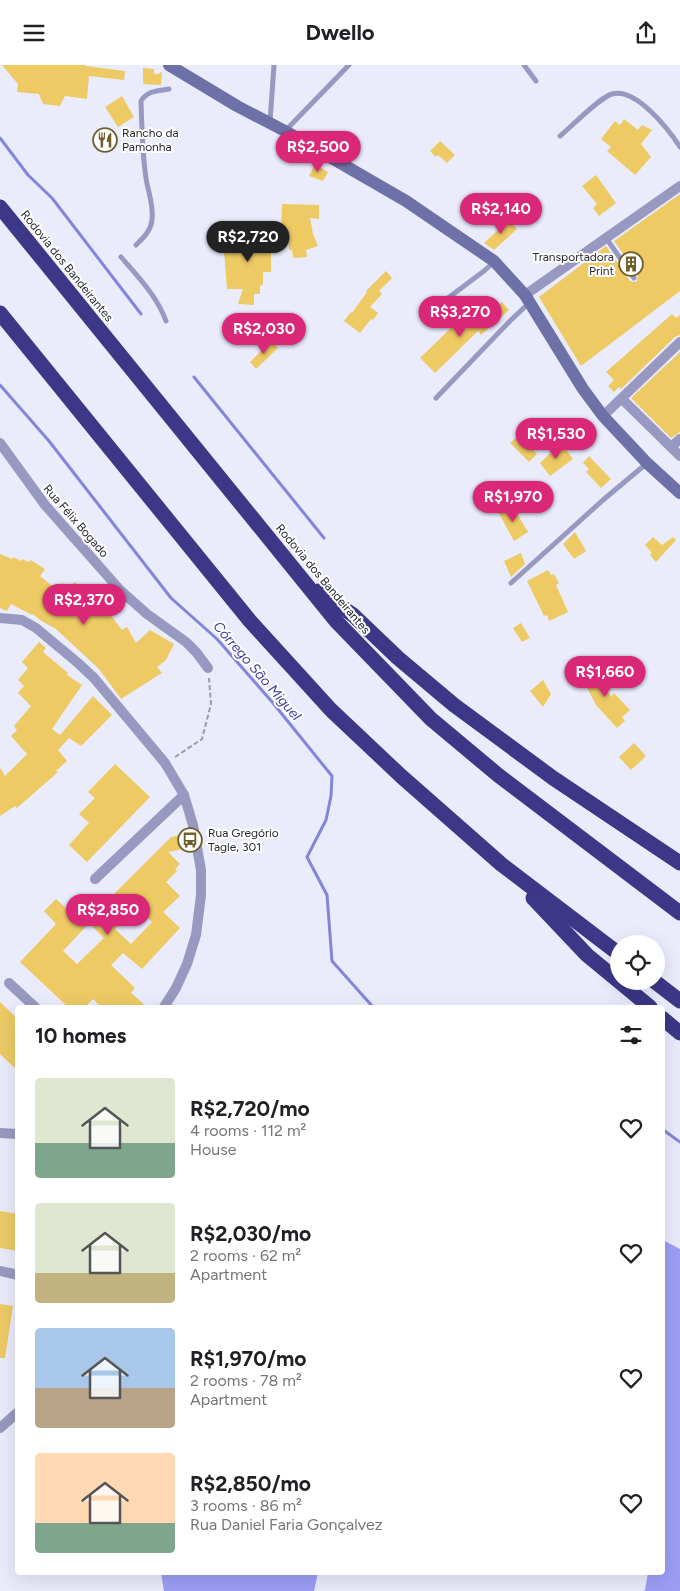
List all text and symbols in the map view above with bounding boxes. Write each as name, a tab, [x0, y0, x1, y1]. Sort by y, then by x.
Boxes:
icon: menu	[20, 19, 48, 47]
text: Dwello	[305, 19, 375, 46]
icon: share	[632, 19, 660, 47]
place label: Rancho da Pamonha	[122, 126, 179, 154]
restaurant icon: Rancho da Pamonha	[92, 127, 118, 153]
pin: R$2,500	[272, 131, 364, 173]
text: R$2,500	[287, 137, 349, 156]
pin: R$2,140	[455, 193, 547, 235]
text: R$2,140	[471, 199, 531, 218]
street label: Rodovia dos Bandeirantes	[18, 208, 116, 325]
pin: R$2,720	[202, 221, 294, 263]
text: R$2,720	[217, 227, 279, 246]
place label: Transportadora Print	[533, 250, 614, 278]
building icon: Transportadora Print	[618, 251, 644, 277]
pin: R$3,270	[414, 295, 506, 338]
text: R$3,270	[430, 302, 490, 321]
pin: R$2,030	[218, 313, 310, 355]
text: R$2,030	[233, 319, 295, 338]
pin: R$1,530	[510, 417, 602, 460]
text: R$1,530	[527, 424, 585, 443]
pin: R$1,970	[467, 481, 559, 523]
street label: Rua Félix Bogado	[41, 482, 111, 560]
text: R$1,970	[484, 487, 542, 506]
street label: Rodovia dos Bandeirantes	[273, 521, 373, 637]
pin: R$2,370	[38, 583, 130, 626]
text: R$2,370	[54, 590, 114, 609]
water label: Córrego São Miguel	[209, 618, 305, 725]
pin: R$1,660	[559, 655, 651, 698]
text: R$1,660	[576, 662, 634, 681]
place label: Rua Gregório Tagle, 301	[208, 826, 279, 854]
bus stop icon: Rua Gregório Tagle, 301	[177, 827, 203, 853]
pin: R$2,850	[62, 893, 154, 936]
text: R$2,850	[77, 900, 139, 919]
map controls	[610, 935, 665, 990]
button: locate	[610, 935, 665, 990]
icon: filters	[617, 1021, 645, 1049]
text: 10 homes	[35, 1023, 126, 1048]
text: R$2,720/mo	[190, 1096, 310, 1121]
icon: home	[75, 1098, 135, 1158]
icon: heart	[617, 1114, 645, 1142]
text: 4 rooms · 112 m²	[190, 1121, 306, 1140]
text: House	[190, 1140, 236, 1159]
text: R$2,030/mo	[190, 1221, 311, 1246]
icon: home	[75, 1223, 135, 1283]
icon: heart	[617, 1239, 645, 1267]
text: 2 rooms · 62 m²	[190, 1246, 301, 1265]
text: Apartment	[190, 1265, 267, 1284]
text: R$1,970/mo	[190, 1346, 307, 1371]
icon: home	[75, 1348, 135, 1408]
icon: heart	[617, 1364, 645, 1392]
text: 2 rooms · 78 m²	[190, 1371, 302, 1390]
text: Apartment	[190, 1390, 267, 1409]
text: R$2,850/mo	[190, 1471, 311, 1496]
icon: home	[75, 1473, 135, 1533]
icon: heart	[617, 1489, 645, 1517]
text: 3 rooms · 86 m²	[190, 1496, 302, 1515]
text: Rua Daniel Faria Gonçalvez	[190, 1515, 383, 1534]

